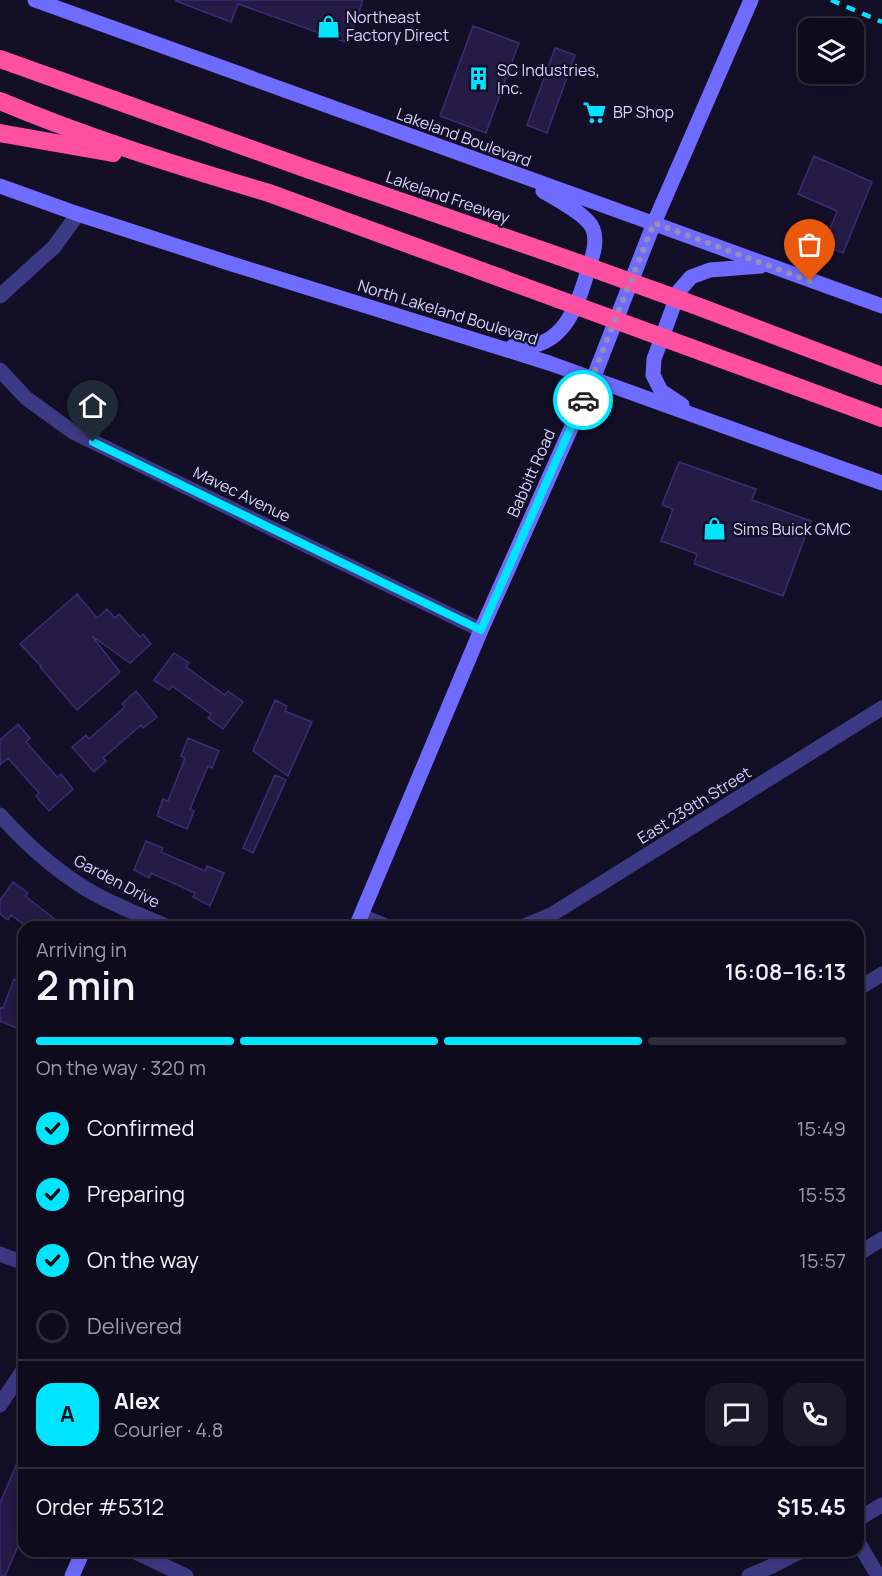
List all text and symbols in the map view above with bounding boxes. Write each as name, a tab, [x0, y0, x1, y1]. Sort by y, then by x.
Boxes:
place label: Northeast Factory Direct	[346, 6, 449, 46]
shop icon: Northeast Factory Direct	[315, 13, 341, 39]
map controls	[798, 18, 864, 84]
button: layers	[798, 18, 864, 84]
place label: SC Industries, Inc.	[497, 59, 600, 99]
building icon: SC Industries, Inc.	[466, 66, 492, 92]
supermarket icon: BP Shop	[582, 99, 608, 125]
place label: BP Shop	[613, 101, 674, 123]
street label: Lakeland Boulevard	[393, 102, 535, 172]
street label: Lakeland Freeway	[383, 165, 513, 229]
pin	[784, 219, 835, 281]
icon: bag	[793, 228, 826, 261]
street label: North Lakeland Boulevard	[355, 274, 541, 350]
courier	[553, 370, 613, 430]
pin	[67, 380, 118, 442]
icon: car	[567, 384, 600, 417]
icon: home	[76, 389, 109, 422]
street label: Babbitt Road	[502, 425, 560, 521]
street label: Mavec Avenue	[190, 461, 294, 527]
shop icon: Sims Buick GMC	[702, 516, 728, 542]
place label: Sims Buick GMC	[733, 518, 851, 540]
street label: East 239th Street	[633, 761, 755, 849]
street label: Garden Drive	[70, 849, 164, 913]
text: Arriving in	[36, 936, 127, 963]
text: 16:08–16:13	[725, 957, 846, 987]
text: 2 min	[36, 958, 135, 1012]
text: On the way · 320 m	[36, 1054, 206, 1081]
icon: check	[36, 1112, 69, 1145]
text: Confirmed	[87, 1113, 195, 1143]
text: 15:49	[797, 1115, 846, 1142]
icon: check	[36, 1178, 69, 1211]
text: Preparing	[87, 1179, 185, 1209]
text: 15:53	[798, 1181, 846, 1208]
icon: check	[36, 1244, 69, 1277]
text: On the way	[87, 1245, 199, 1275]
text: 15:57	[799, 1247, 846, 1274]
text: Delivered	[87, 1311, 182, 1341]
button: chat	[705, 1383, 768, 1446]
button: phone	[783, 1383, 846, 1446]
text: Alex	[114, 1386, 160, 1416]
text: A	[60, 1399, 75, 1429]
text: Courier · 4.8	[114, 1416, 223, 1443]
text: Order #5312	[36, 1492, 164, 1522]
text: $15.45	[777, 1492, 846, 1522]

